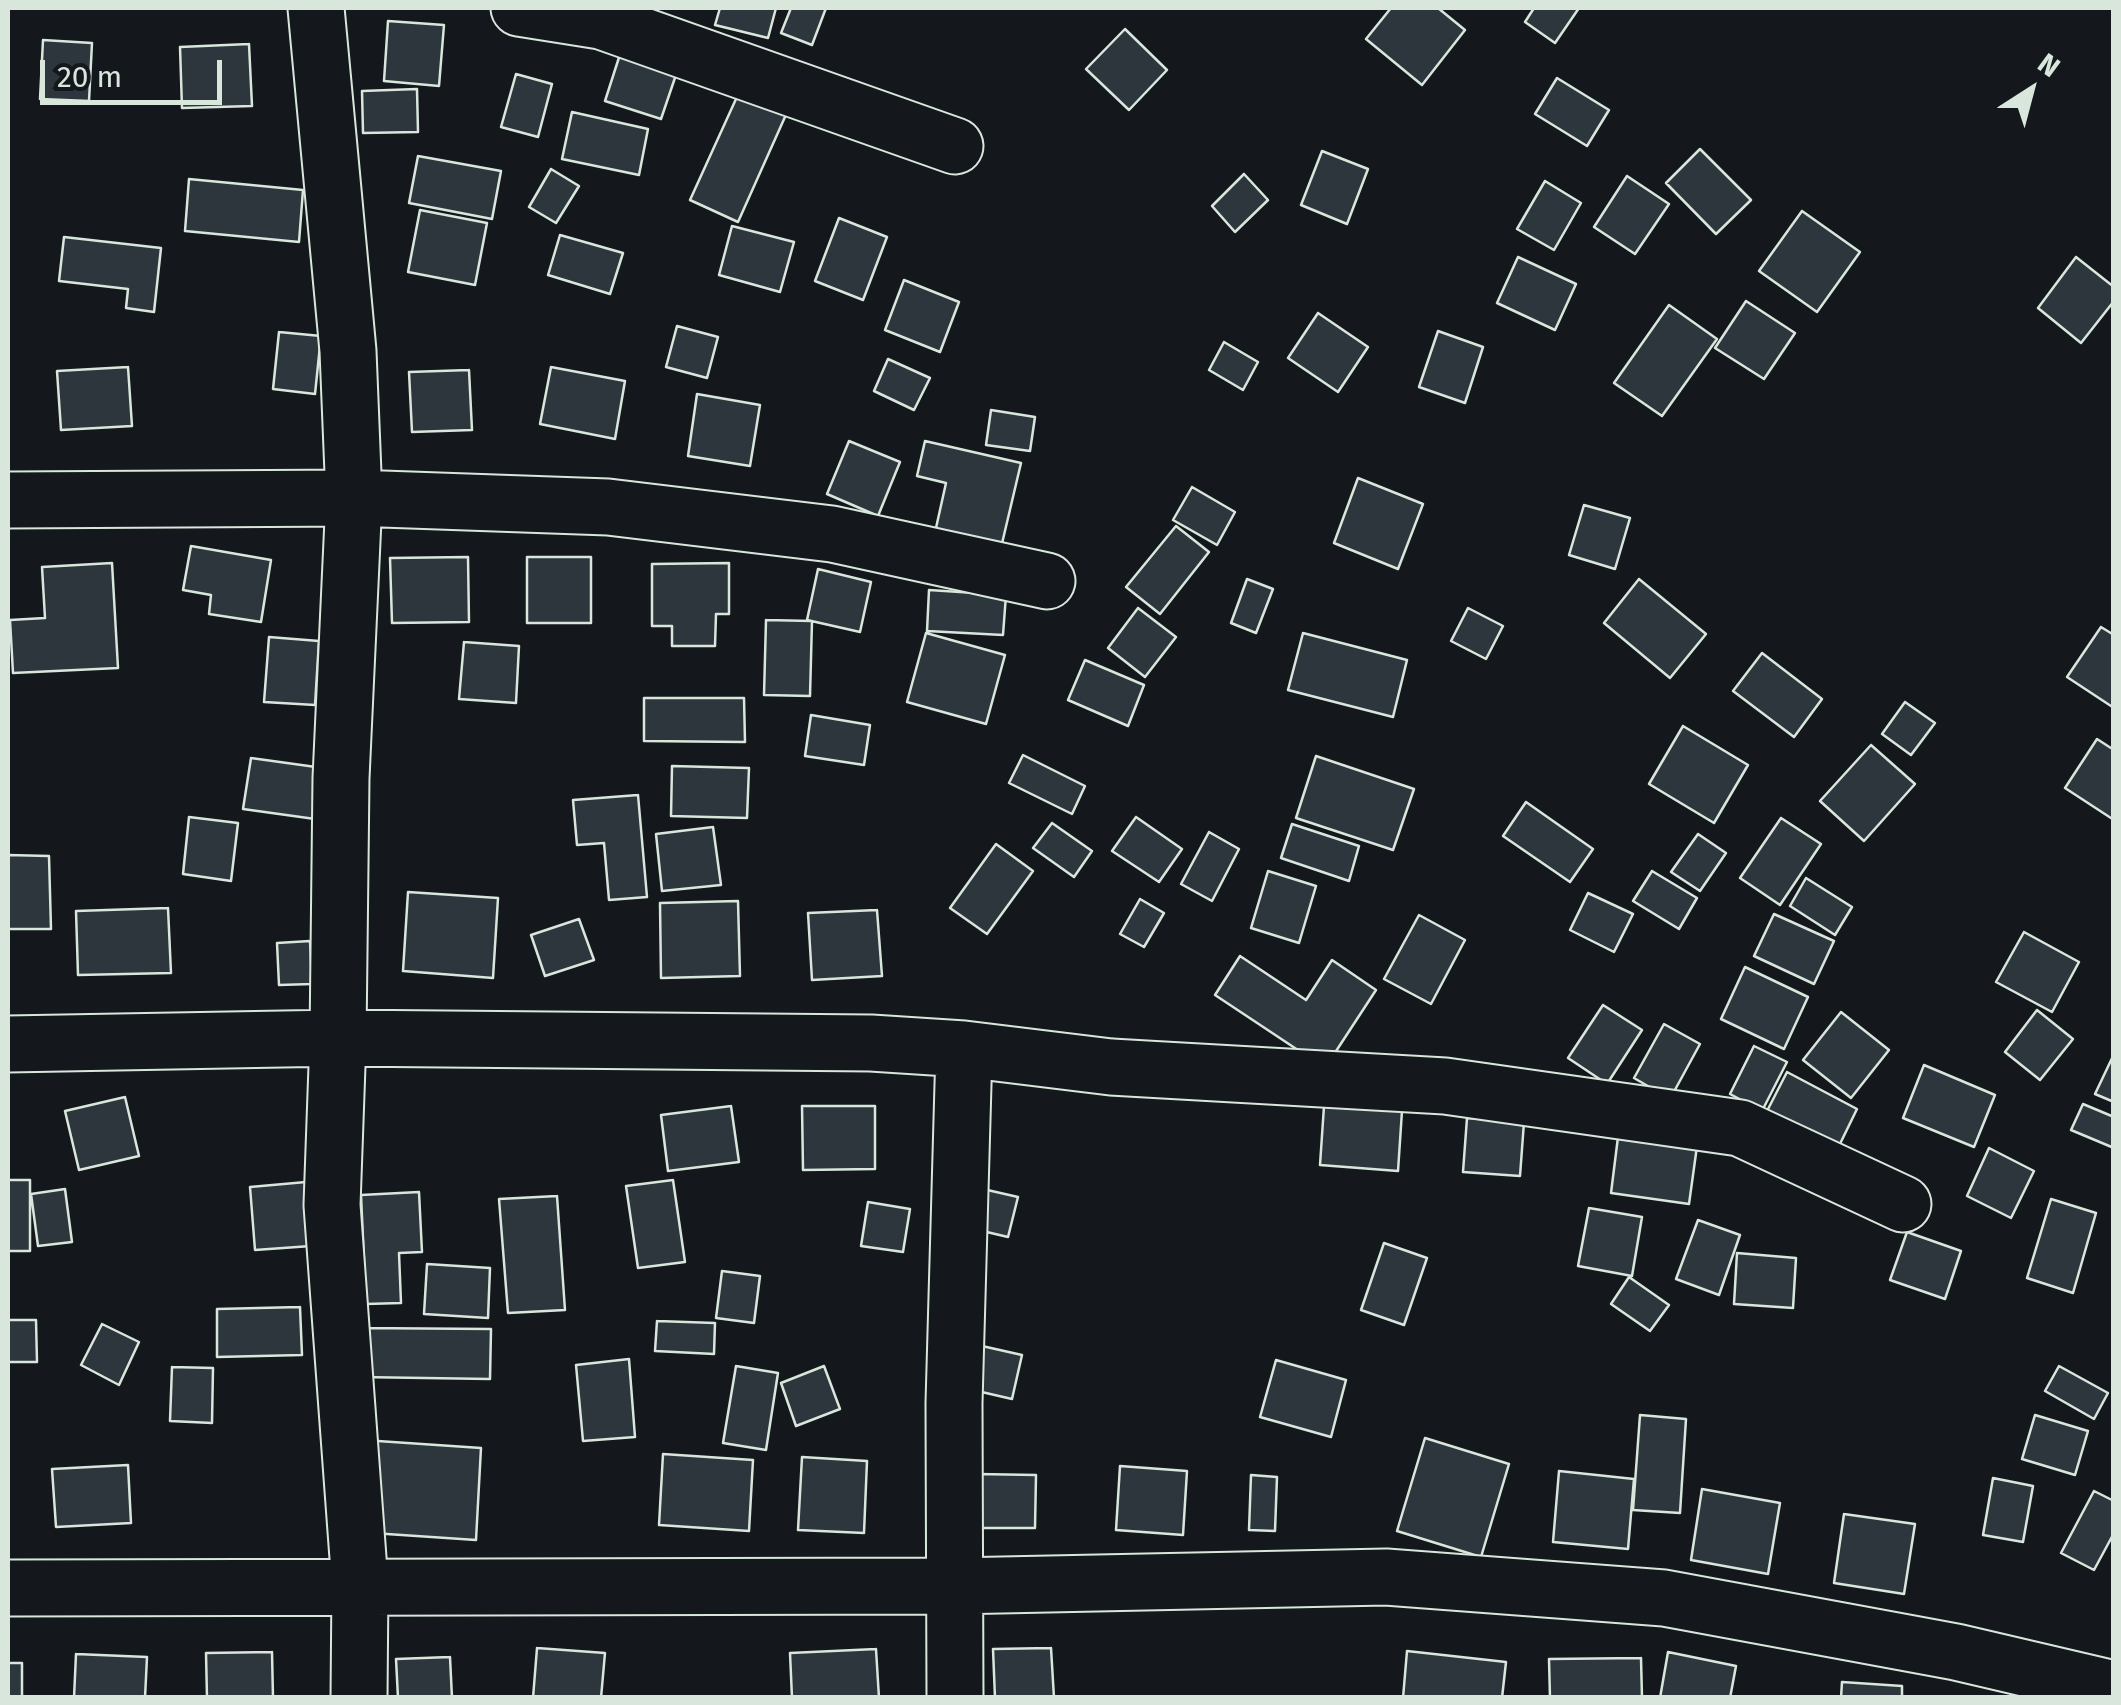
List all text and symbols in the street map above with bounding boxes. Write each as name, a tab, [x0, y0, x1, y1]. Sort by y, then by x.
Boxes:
scale bar	[45, 40, 228, 102]
north arrow	[1981, 40, 2081, 140]
text: N	[2032, 47, 2066, 84]
text: 20 m	[57, 59, 122, 95]

